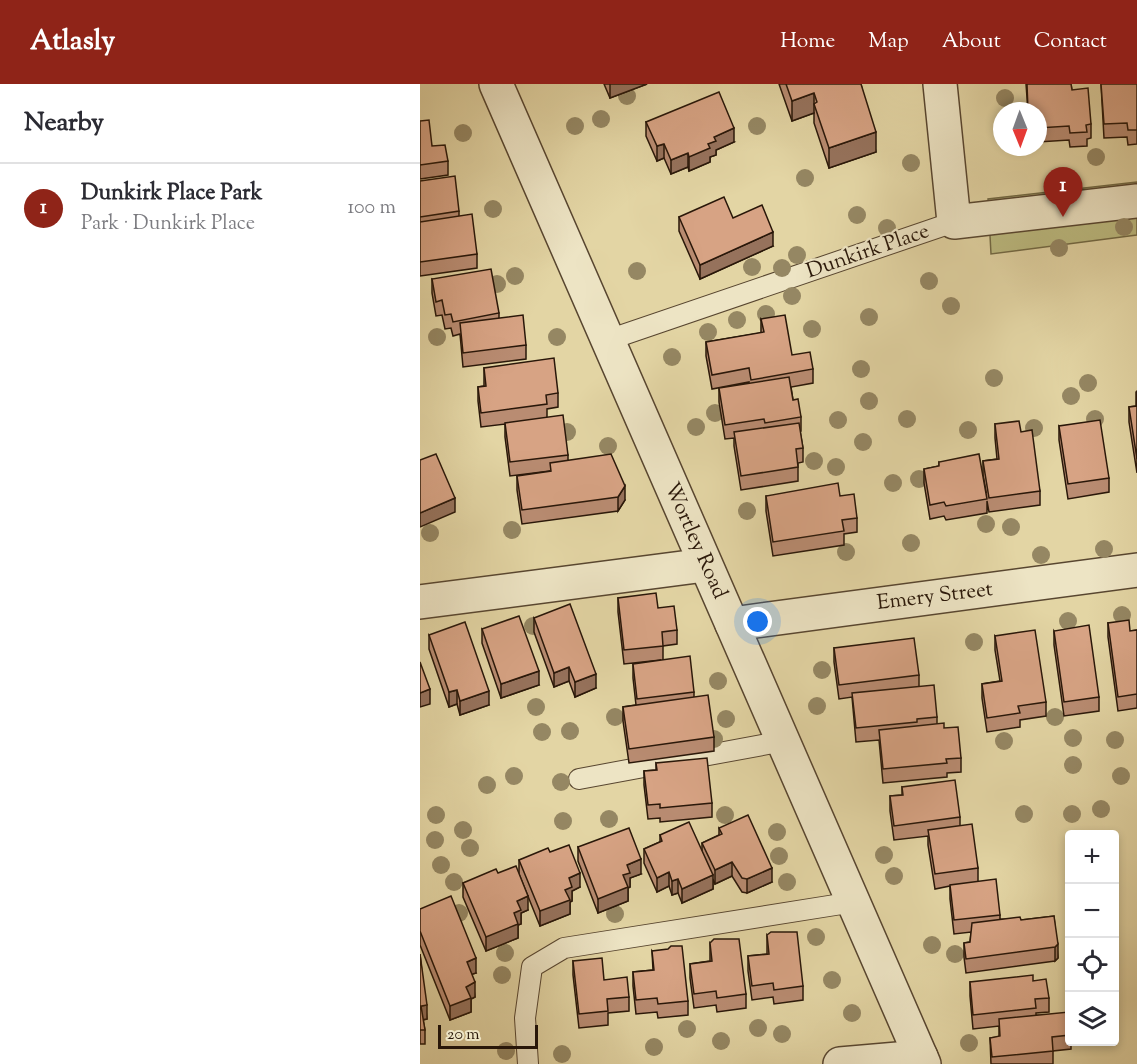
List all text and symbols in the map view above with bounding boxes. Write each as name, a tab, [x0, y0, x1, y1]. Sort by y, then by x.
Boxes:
text: Atlasly	[30, 22, 115, 62]
text: Home	[780, 27, 835, 57]
text: Map	[868, 27, 909, 57]
text: About	[942, 27, 1001, 57]
text: Contact	[1034, 27, 1107, 57]
north arrow	[993, 102, 1047, 156]
text: Nearby	[24, 105, 104, 142]
pin: 1	[1044, 168, 1082, 217]
text: Dunkirk Place Park	[81, 178, 262, 210]
text: 1	[40, 194, 47, 223]
text: 100 m	[347, 194, 396, 223]
text: Park · Dunkirk Place	[81, 210, 255, 239]
street label: Dunkirk Place	[802, 217, 934, 287]
street label: Wortley Road	[656, 478, 734, 604]
street label: Emery Street	[875, 575, 995, 619]
your location	[743, 607, 772, 636]
map controls	[1065, 830, 1119, 1046]
button: +	[1065, 830, 1119, 884]
button: −	[1065, 884, 1119, 938]
button: locate	[1065, 938, 1119, 992]
button: layers	[1065, 992, 1119, 1046]
scale bar	[438, 1022, 538, 1050]
text: 20 m	[447, 1024, 480, 1047]

